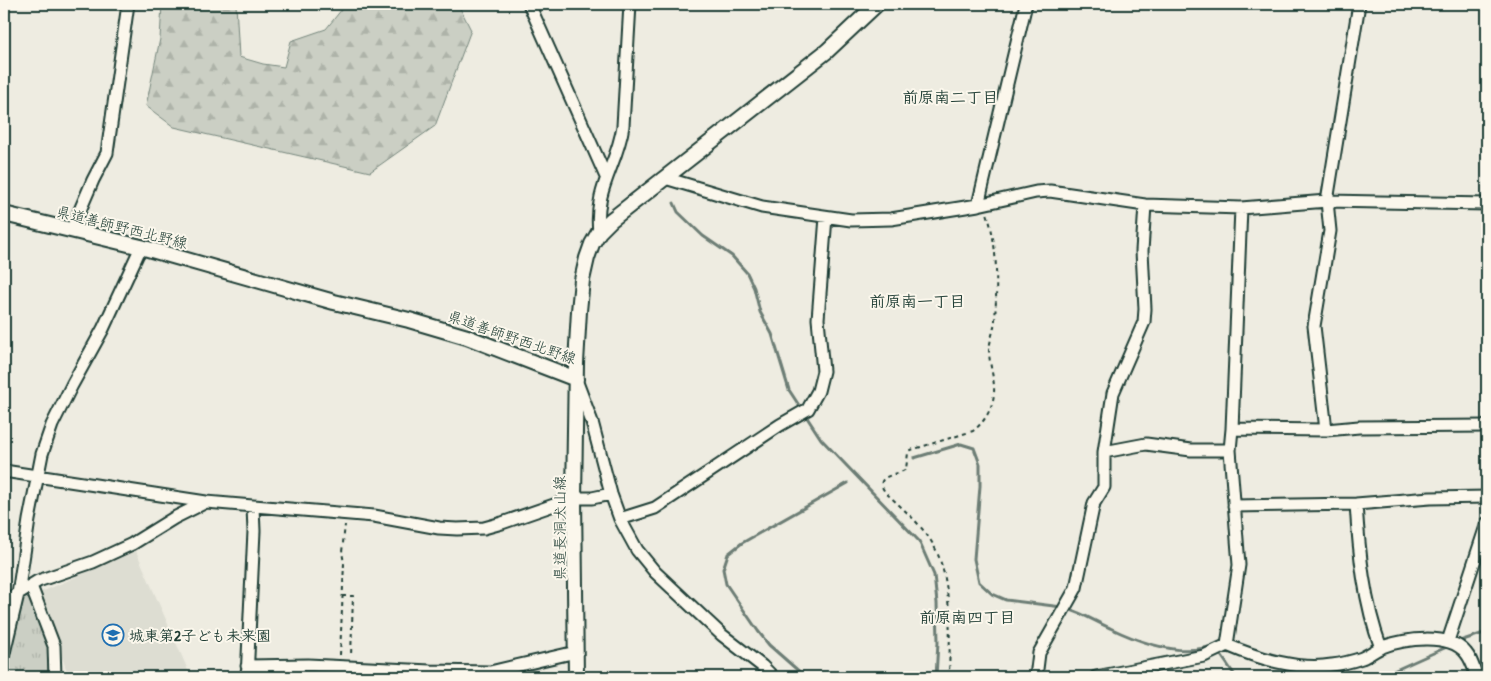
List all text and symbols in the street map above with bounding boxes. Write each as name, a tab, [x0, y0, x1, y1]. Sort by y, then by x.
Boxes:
district label: 前原南二丁目	[902, 86, 998, 108]
street label: 県道善師野西北野線	[54, 200, 190, 254]
district label: 前原南一丁目	[869, 290, 965, 312]
street label: 県道善師野西北野線	[445, 305, 579, 369]
street label: 県道長洞犬山線	[549, 475, 570, 581]
district label: 前原南四丁目	[919, 606, 1015, 628]
school or university icon: 城東第2子ども未来園	[101, 623, 125, 647]
place label: 城東第2子ども未来園	[129, 625, 271, 646]

